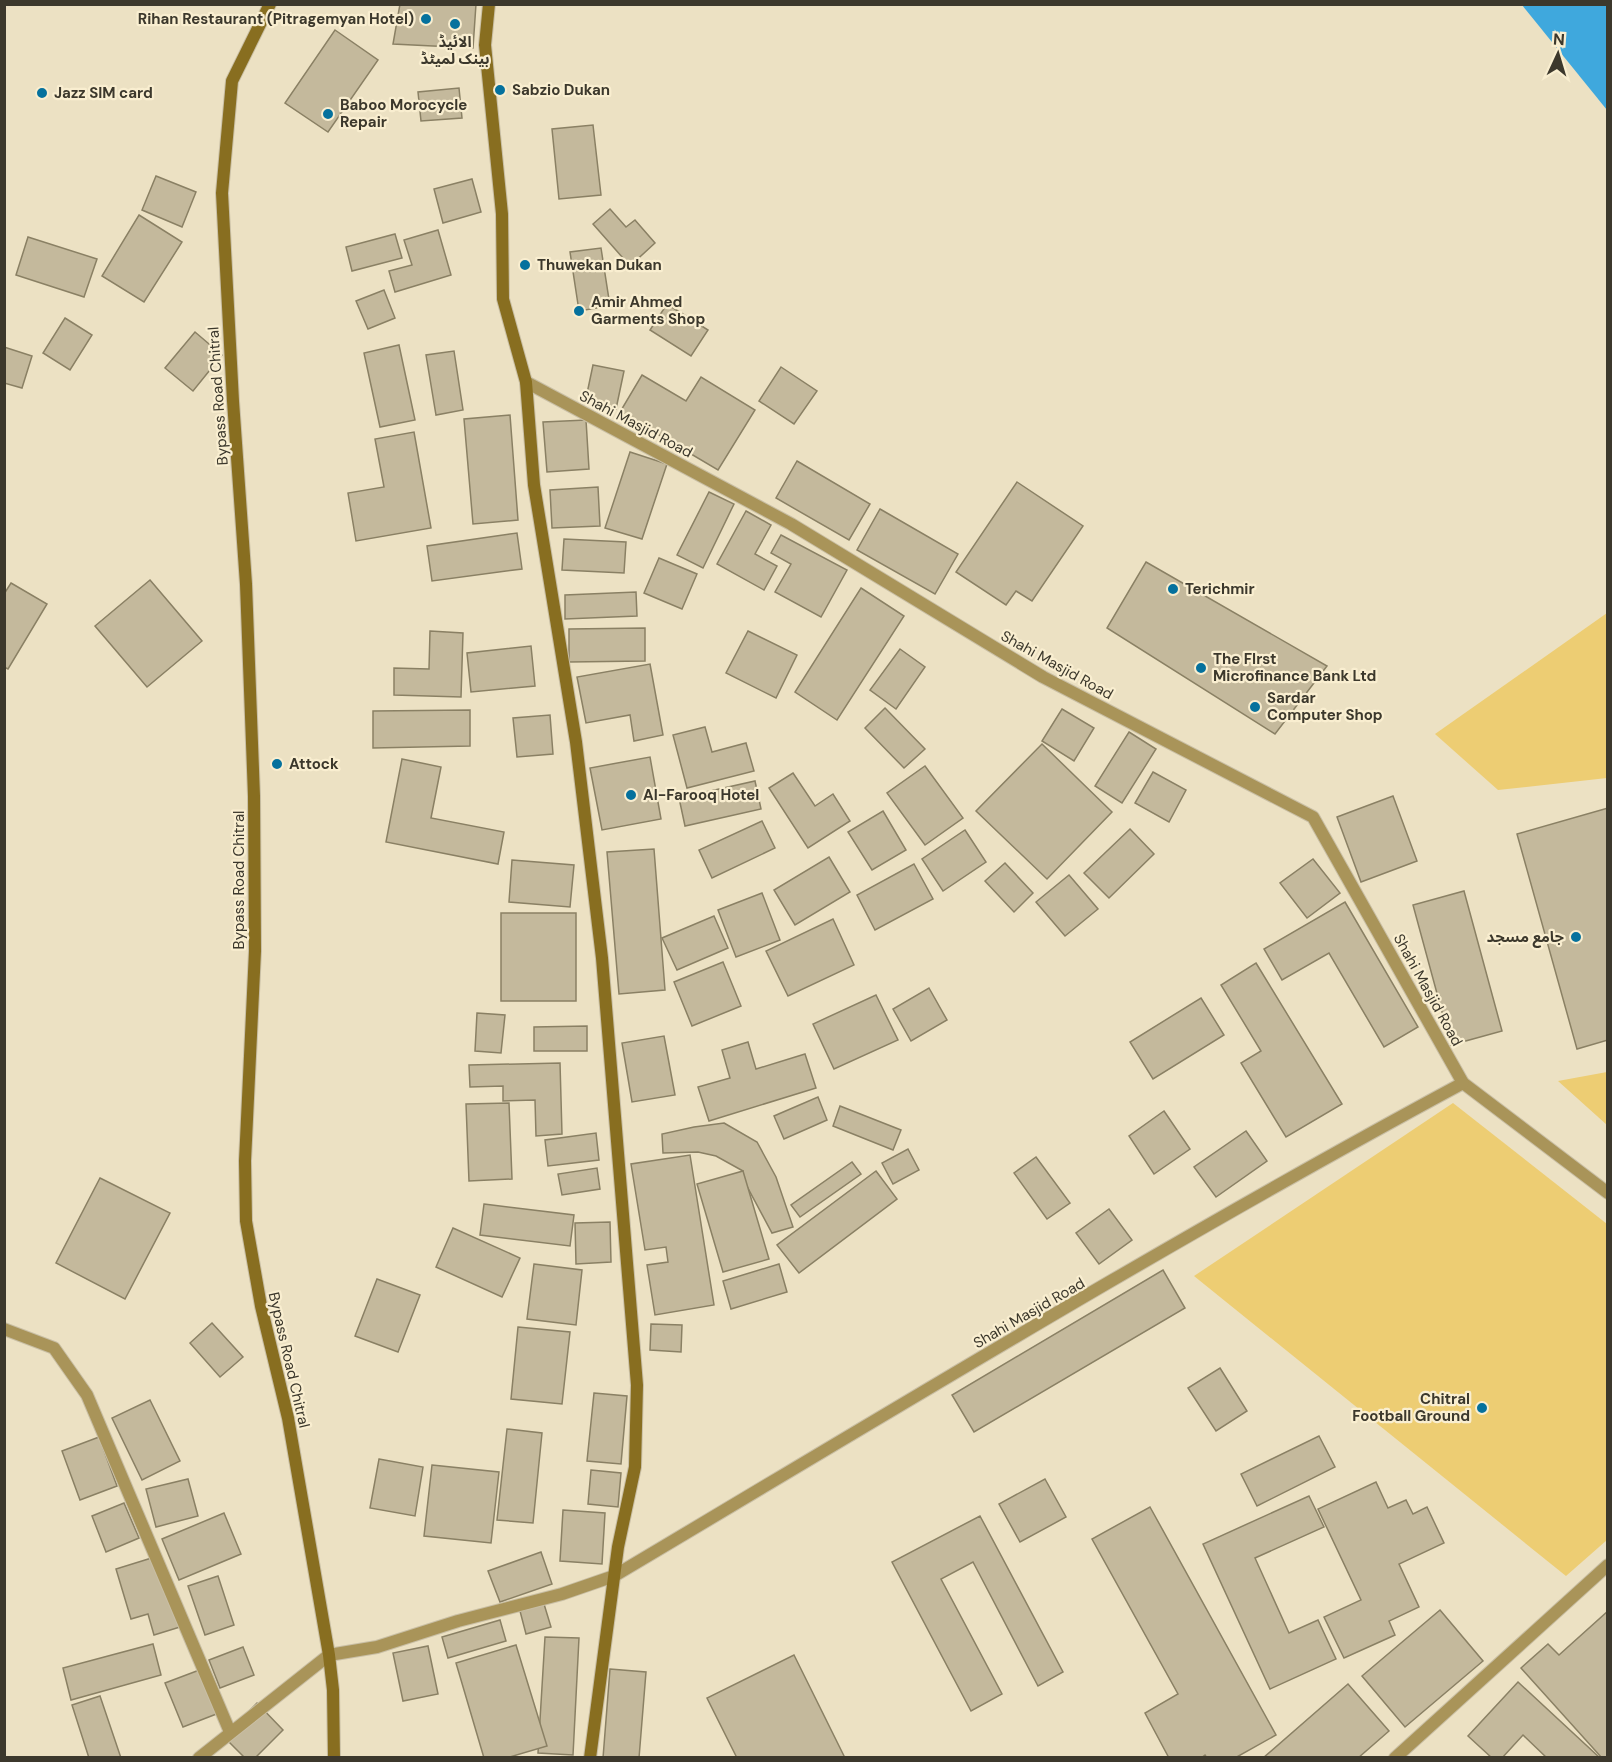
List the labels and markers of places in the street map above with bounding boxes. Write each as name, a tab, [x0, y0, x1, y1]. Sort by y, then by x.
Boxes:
place label: Rihan Restaurant (Pitragemyan Hotel)	[138, 9, 414, 29]
marker: Rihan Restaurant (Pitragemyan Hotel)	[419, 12, 433, 26]
marker: الائیڈ بینک لمیٹڈ	[448, 17, 462, 31]
place label: الائیڈ بینک لمیٹڈ	[420, 32, 490, 69]
place label: Sabzio Dukan	[512, 80, 610, 100]
place label: Jazz SIM card	[54, 83, 153, 103]
marker: Sabzio Dukan	[493, 83, 507, 97]
marker: Jazz SIM card	[35, 86, 49, 100]
place label: Baboo Morocycle Repair	[340, 95, 467, 132]
marker: Baboo Morocycle Repair	[321, 107, 335, 121]
place label: Thuwekan Dukan	[537, 255, 662, 275]
marker: Thuwekan Dukan	[518, 258, 532, 272]
place label: Amir Ahmed Garments Shop	[591, 292, 705, 329]
marker: Amir Ahmed Garments Shop	[572, 304, 586, 318]
place label: Terichmir	[1185, 579, 1255, 599]
marker: Terichmir	[1166, 582, 1180, 596]
place label: The FIrst Microfinance Bank Ltd	[1213, 649, 1376, 686]
marker: The FIrst Microfinance Bank Ltd	[1194, 661, 1208, 675]
place label: Sardar Computer Shop	[1267, 688, 1383, 725]
marker: Sardar Computer Shop	[1248, 700, 1262, 714]
place label: Attock	[289, 754, 339, 774]
marker: Attock	[270, 757, 284, 771]
place label: Al-Farooq Hotel	[643, 785, 759, 805]
marker: Al-Farooq Hotel	[624, 788, 638, 802]
place label: جامع مسجد	[1487, 927, 1565, 948]
marker: جامع مسجد	[1569, 930, 1583, 944]
place label: Chitral Football Ground	[1352, 1389, 1470, 1426]
marker: Chitral Football Ground	[1475, 1401, 1489, 1415]

